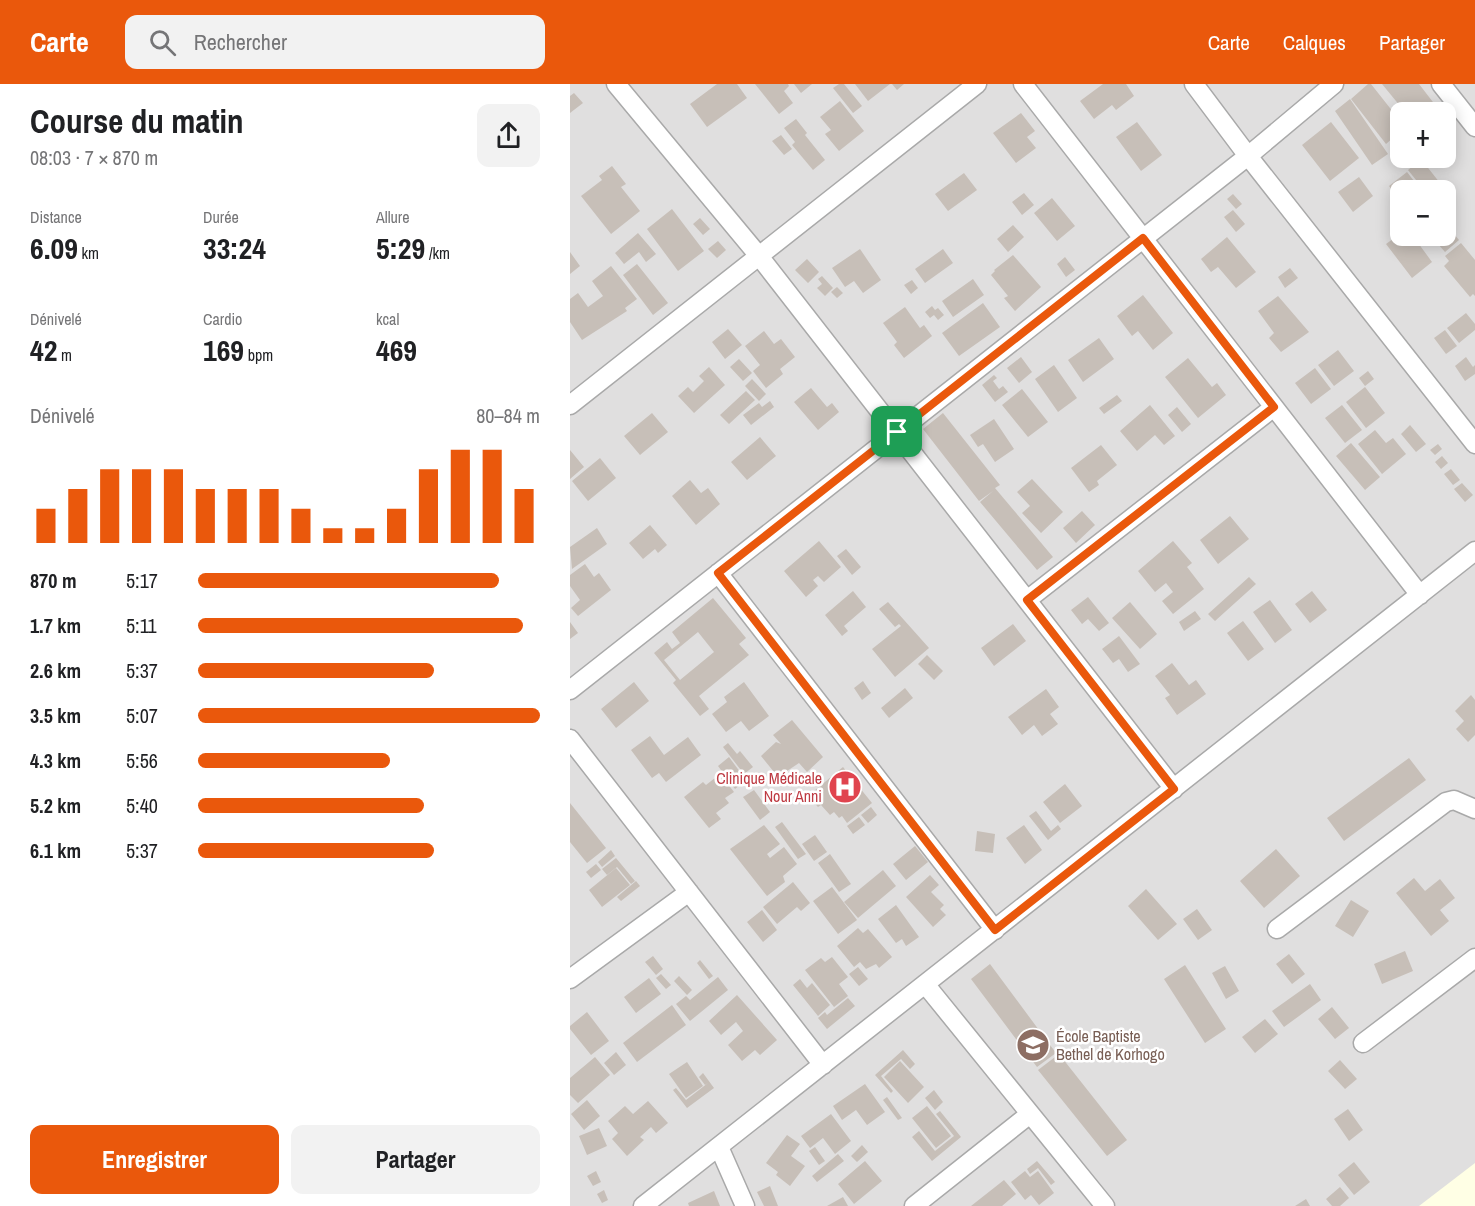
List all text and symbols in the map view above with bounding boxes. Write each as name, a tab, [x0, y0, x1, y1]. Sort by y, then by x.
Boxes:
search box	[125, 15, 545, 69]
text: Carte	[30, 23, 89, 61]
icon: search	[146, 26, 179, 59]
text: Rechercher	[194, 27, 287, 57]
text: Carte	[1208, 28, 1250, 57]
text: Calques	[1283, 28, 1346, 57]
text: Partager	[1379, 28, 1445, 57]
text: Course du matin	[30, 99, 244, 143]
map controls	[1390, 102, 1456, 246]
button: +	[1390, 102, 1456, 168]
button: share	[477, 104, 540, 167]
text: 08:03 · 7 × 870 m	[30, 144, 158, 171]
button: −	[1390, 180, 1456, 246]
text: Distance	[30, 206, 82, 228]
text: Durée	[203, 206, 239, 228]
text: Allure	[376, 206, 410, 228]
text: 6.09	[30, 228, 78, 268]
text: 33:24	[203, 228, 266, 268]
text: 5:29	[376, 228, 425, 268]
text: km	[78, 242, 99, 264]
text: /km	[425, 242, 450, 264]
text: Dénivelé	[30, 308, 82, 330]
text: Cardio	[203, 308, 242, 330]
text: kcal	[376, 308, 399, 330]
text: 42	[30, 330, 57, 370]
text: 169	[203, 330, 244, 370]
text: 469	[376, 330, 417, 370]
text: m	[57, 344, 72, 366]
text: bpm	[244, 344, 273, 366]
text: Dénivelé	[30, 402, 95, 429]
text: 80–84 m	[476, 402, 540, 429]
pin	[871, 406, 922, 457]
icon: arrive	[880, 415, 913, 448]
text: 870 m	[30, 567, 77, 594]
text: 5:17	[126, 567, 158, 594]
text: 1.7 km	[30, 612, 81, 639]
text: 5:11	[126, 612, 157, 639]
text: 2.6 km	[30, 657, 81, 684]
text: 5:37	[126, 657, 158, 684]
text: 3.5 km	[30, 702, 81, 729]
text: 5:07	[126, 702, 158, 729]
text: 4.3 km	[30, 747, 81, 774]
text: 5:56	[126, 747, 158, 774]
place label: Clinique Médicale Nour Anni	[716, 767, 822, 807]
hospital icon: Clinique Médicale Nour Anni	[827, 769, 863, 805]
text: 5.2 km	[30, 792, 81, 819]
text: 5:40	[126, 792, 158, 819]
text: 6.1 km	[30, 837, 81, 864]
text: 5:37	[126, 837, 158, 864]
place label: École Baptiste Bethel de Korhogo	[1056, 1025, 1165, 1065]
school or university icon: École Baptiste Bethel de Korhogo	[1015, 1027, 1051, 1063]
button: Enregistrer	[30, 1125, 279, 1194]
button: Partager	[291, 1125, 540, 1194]

